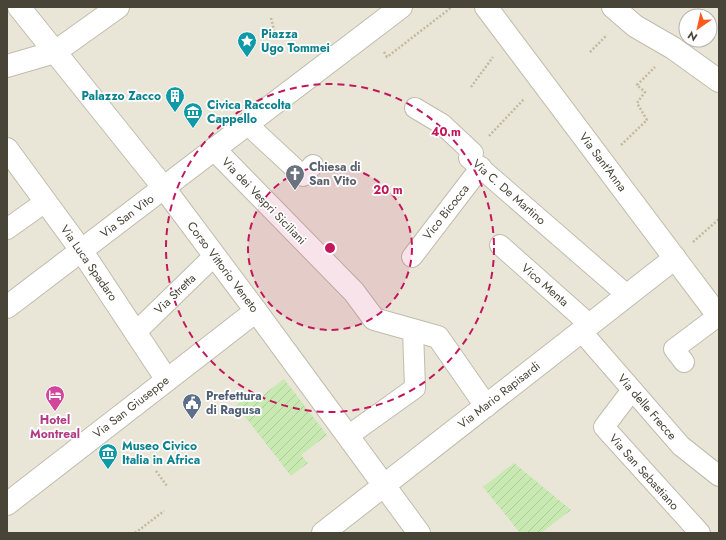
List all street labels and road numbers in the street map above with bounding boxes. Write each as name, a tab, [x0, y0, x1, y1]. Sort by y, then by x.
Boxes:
street label: Via Sant'Anna	[575, 129, 631, 195]
street label: Via dei Vespri Siciliani	[217, 153, 311, 249]
street label: Via C. De Martino	[468, 155, 550, 229]
street label: Vico Bicocca	[419, 180, 474, 244]
street label: Via San Vito	[96, 190, 158, 242]
street label: Corso Vittorio Veneto	[183, 218, 263, 317]
street label: Via Luca Spadaro	[56, 221, 122, 305]
street label: Vico Menta	[517, 259, 573, 311]
street label: Via Stretta	[150, 269, 200, 318]
street label: Via Mario Rapisardi	[454, 357, 544, 433]
street label: Via delle Frecce	[613, 370, 681, 444]
street label: Via San Giuseppe	[89, 372, 173, 442]
street label: Via San Sebastiano	[605, 430, 684, 515]

